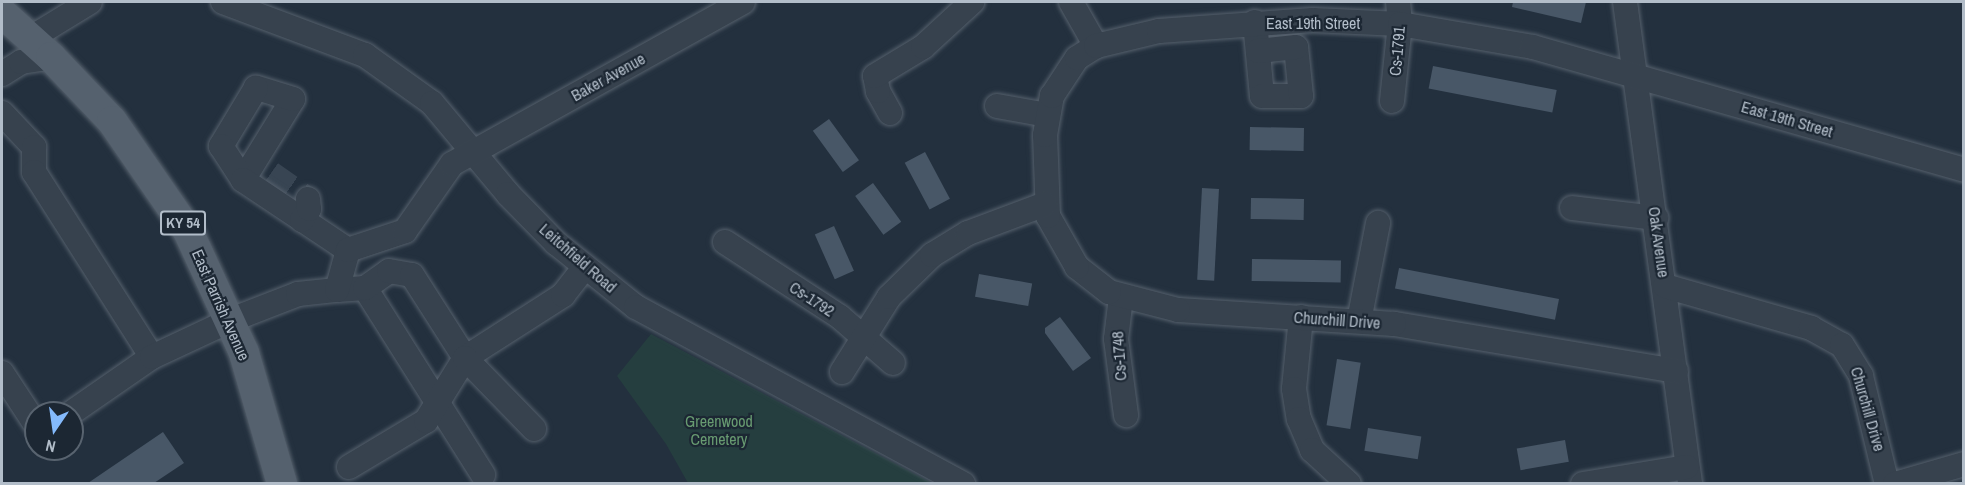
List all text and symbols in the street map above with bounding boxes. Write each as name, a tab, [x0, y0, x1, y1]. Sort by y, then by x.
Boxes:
street label: East 19th Street	[1266, 13, 1360, 33]
street label: Cs-1791	[1385, 25, 1409, 77]
street label: Baker Avenue	[567, 49, 649, 105]
street label: East 19th Street	[1739, 97, 1835, 141]
street label: Oak Avenue	[1644, 205, 1674, 279]
road number: KY 54	[159, 211, 207, 235]
street label: Leitchfield Road	[536, 219, 620, 297]
street label: East Parrish Avenue	[188, 246, 254, 364]
street label: Cs-1792	[786, 277, 838, 321]
street label: Churchill Drive	[1293, 307, 1381, 333]
street label: Cs-1748	[1108, 331, 1130, 381]
street label: Churchill Drive	[1847, 365, 1889, 453]
north arrow	[24, 401, 84, 461]
park label: Greenwood Cemetery	[685, 411, 753, 449]
text: N	[43, 435, 58, 458]

